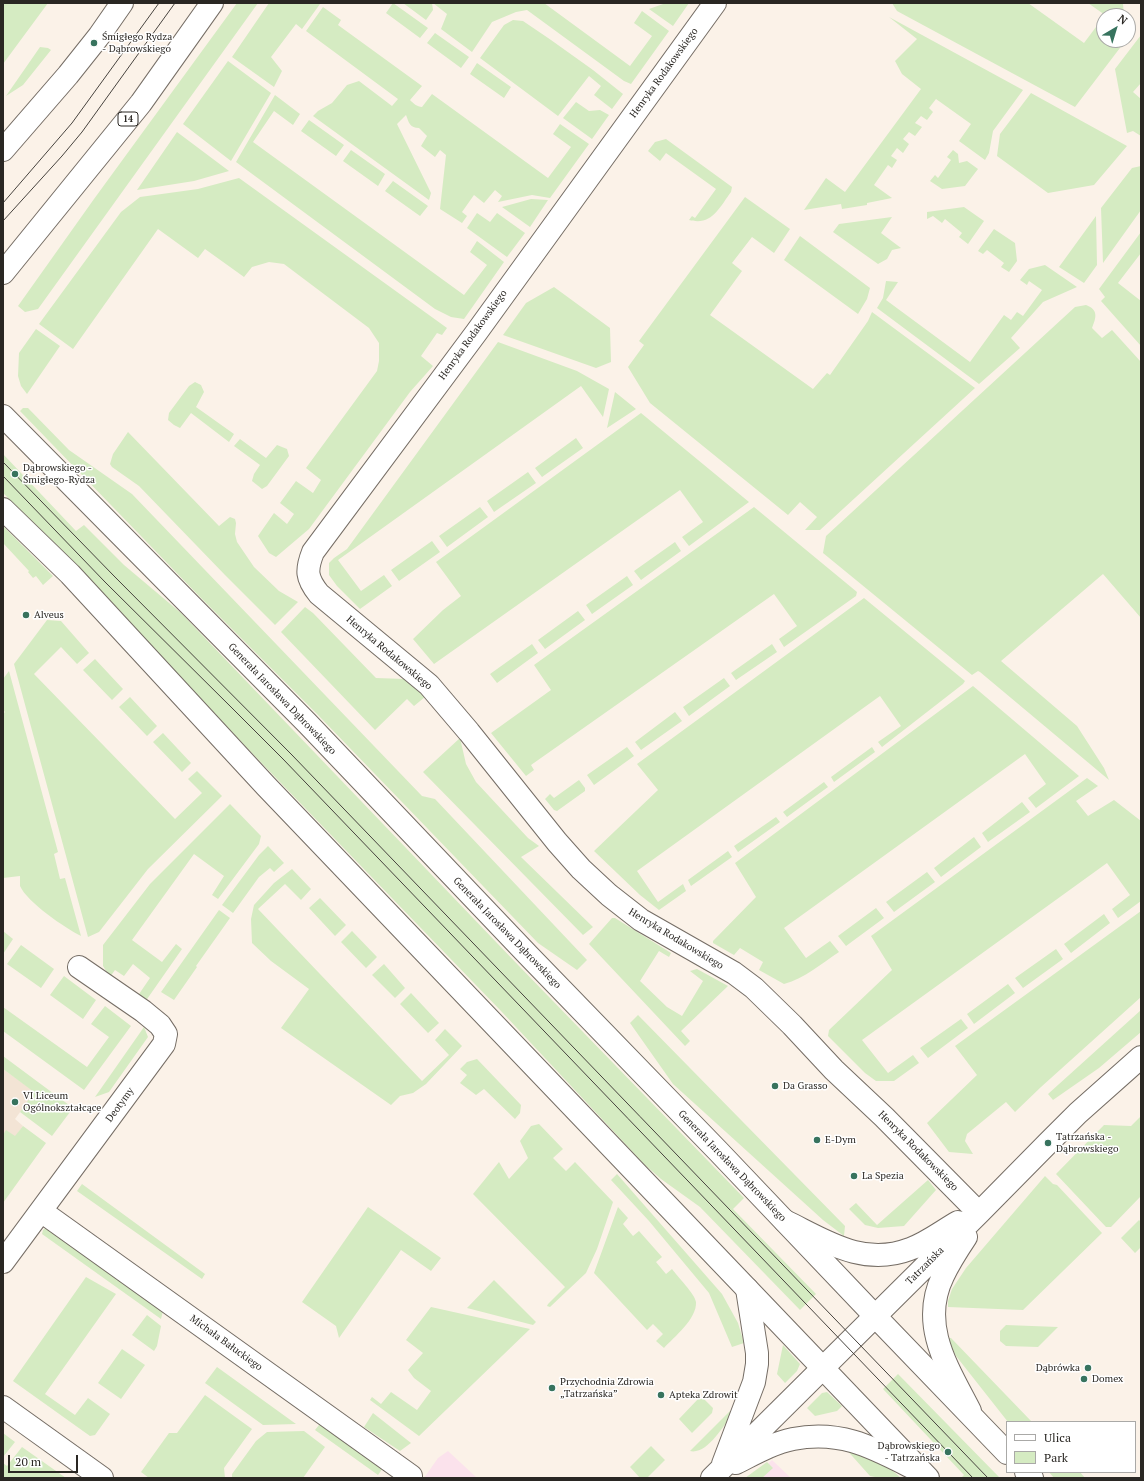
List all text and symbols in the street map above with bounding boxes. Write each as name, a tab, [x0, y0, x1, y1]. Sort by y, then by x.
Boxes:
north arrow	[1096, 8, 1136, 48]
text: N	[1115, 11, 1130, 27]
street label: Henryka Rodakowskiego	[627, 26, 701, 120]
place label: Śmigłego Rydza - Dąbrowskiego	[102, 31, 172, 54]
marker: Śmigłego Rydza - Dąbrowskiego	[89, 38, 99, 48]
road number: 14	[118, 112, 138, 126]
street label: Henryka Rodakowskiego	[436, 288, 510, 382]
place label: Dąbrowskiego - Śmigłego-Rydza	[23, 462, 95, 486]
marker: Dąbrowskiego - Śmigłego-Rydza	[10, 469, 20, 479]
place label: Alveus	[34, 609, 64, 621]
marker: Alveus	[21, 610, 31, 620]
street label: Henryka Rodakowskiego	[344, 614, 434, 692]
street label: Generała Jarosława Dąbrowskiego	[226, 641, 338, 757]
street label: Generała Jarosława Dąbrowskiego	[451, 875, 563, 991]
street label: Henryka Rodakowskiego	[626, 906, 726, 972]
place label: Da Grasso	[783, 1080, 828, 1092]
marker: Da Grasso	[770, 1081, 780, 1091]
street label: Deotymy	[103, 1085, 137, 1125]
place label: VI Liceum Ogólnokształcące	[23, 1090, 101, 1114]
marker: VI Liceum Ogólnokształcące	[10, 1097, 20, 1107]
street label: Generała Jarosława Dąbrowskiego	[676, 1108, 788, 1224]
street label: Henryka Rodakowskiego	[875, 1108, 961, 1194]
place label: Tatrzańska - Dąbrowskiego	[1056, 1131, 1118, 1154]
place label: E-Dym	[825, 1134, 856, 1146]
marker: E-Dym	[812, 1135, 822, 1145]
marker: Tatrzańska - Dąbrowskiego	[1043, 1138, 1053, 1148]
place label: La Spezia	[862, 1170, 904, 1182]
marker: La Spezia	[849, 1171, 859, 1181]
street label: Tatrzańska	[903, 1244, 947, 1288]
street label: Michała Bałuckiego	[187, 1313, 265, 1373]
place label: Dąbrówka	[1036, 1362, 1080, 1374]
marker: Dąbrówka	[1083, 1363, 1093, 1373]
place label: Domex	[1092, 1373, 1123, 1385]
marker: Domex	[1079, 1374, 1089, 1384]
place label: Przychodnia Zdrowia „Tatrzańska”	[560, 1376, 654, 1400]
marker: Przychodnia Zdrowia „Tatrzańska”	[547, 1383, 557, 1393]
place label: Apteka Zdrowit	[669, 1389, 738, 1401]
marker: Apteka Zdrowit	[656, 1390, 666, 1400]
legend	[1006, 1421, 1136, 1473]
text: Ulica	[1044, 1430, 1071, 1445]
place label: Dąbrowskiego - Tatrzańska	[878, 1440, 940, 1464]
scale bar	[10, 1447, 80, 1473]
marker: Dąbrowskiego - Tatrzańska	[943, 1447, 953, 1457]
text: Park	[1044, 1450, 1068, 1465]
text: 20 m	[15, 1454, 41, 1469]

